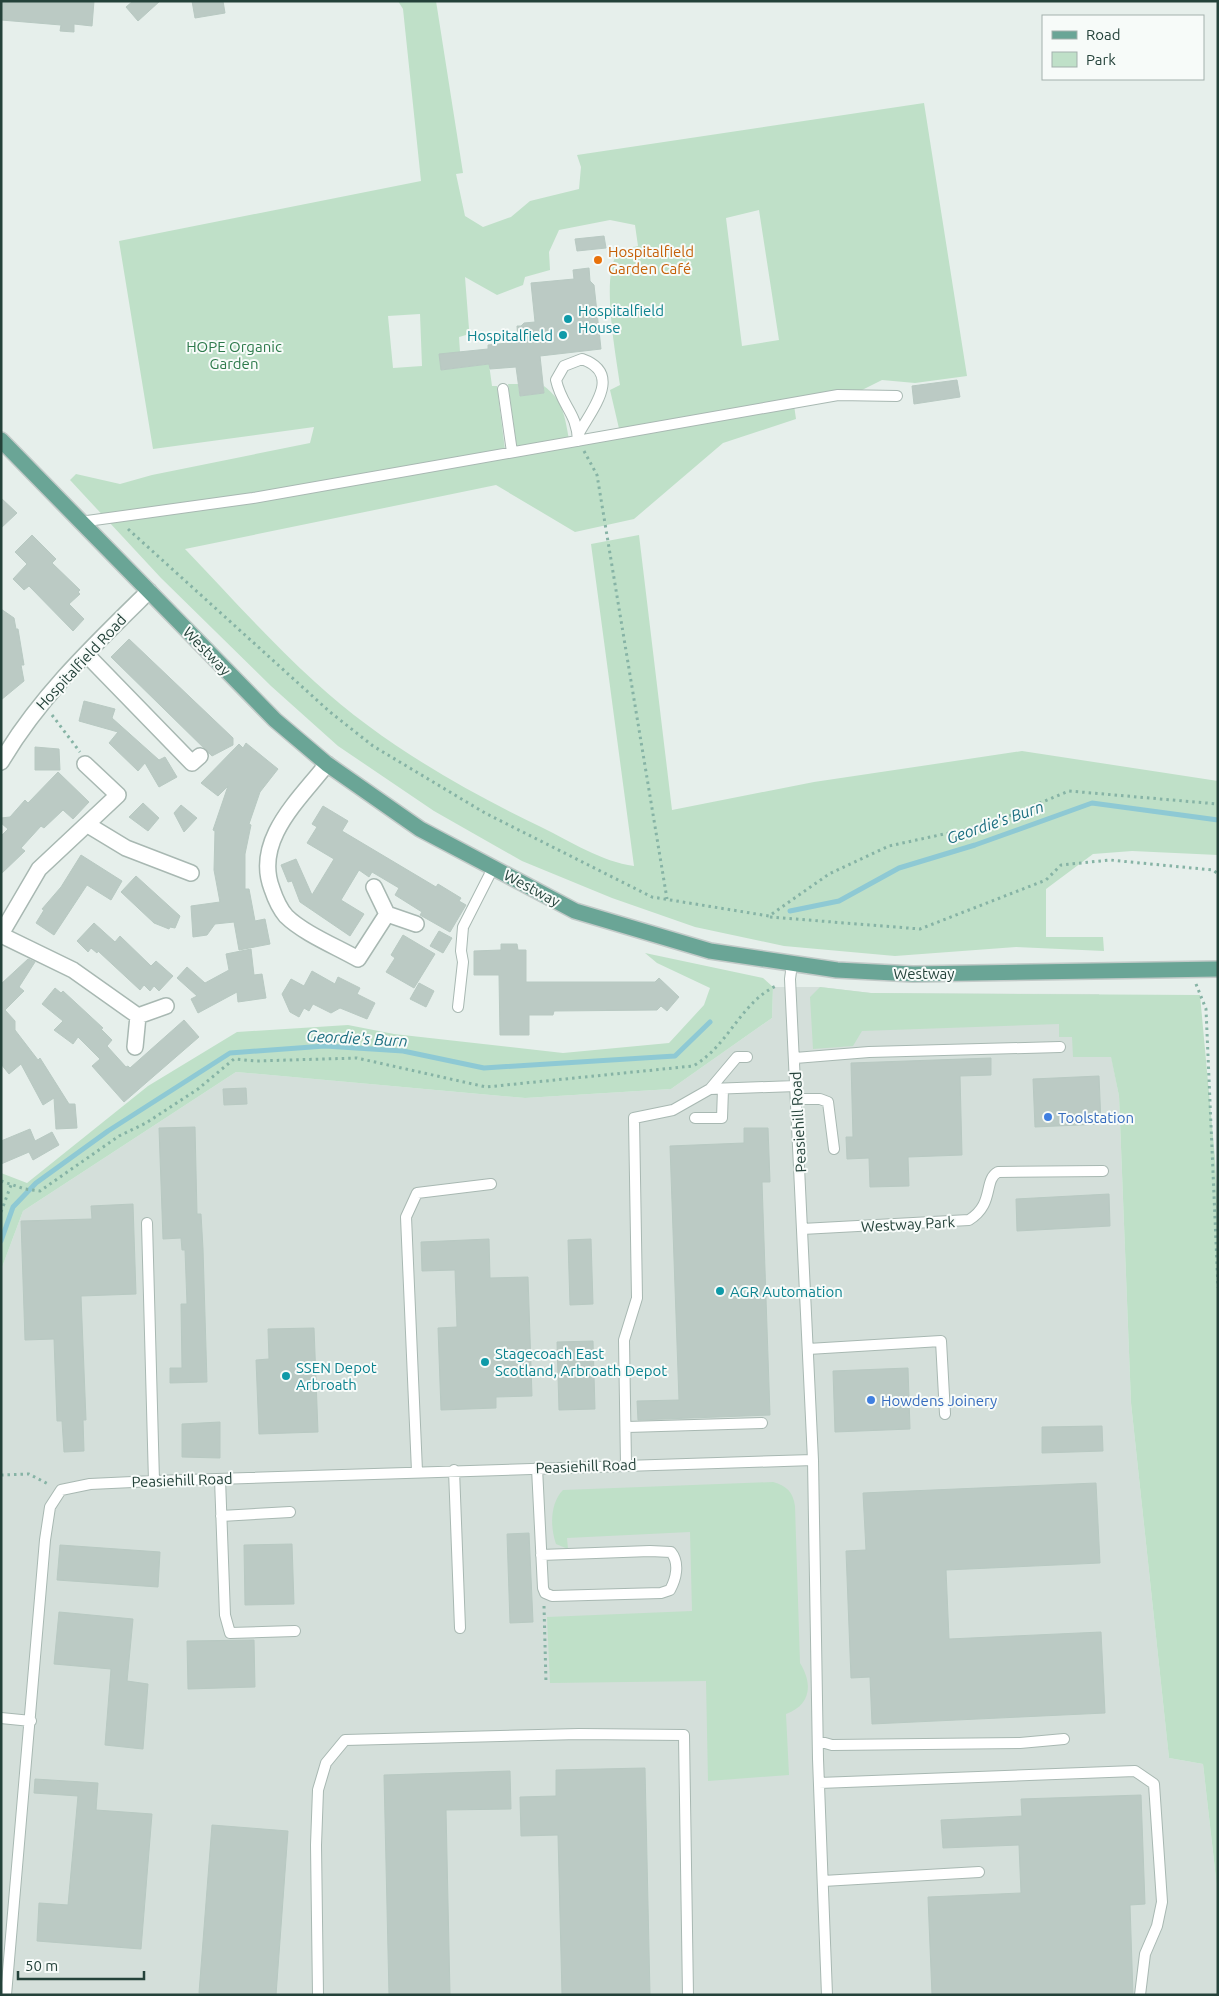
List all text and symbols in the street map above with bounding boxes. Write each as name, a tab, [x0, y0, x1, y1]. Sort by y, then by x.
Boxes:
legend	[1042, 15, 1204, 80]
text: Road	[1086, 26, 1121, 43]
text: Park	[1086, 51, 1116, 68]
place label: Hospitalfield Garden Café	[608, 243, 694, 277]
marker: Hospitalfield Garden Café	[592, 254, 604, 266]
place label: Hospitalfield House	[578, 302, 664, 336]
marker: Hospitalfield House	[562, 313, 574, 325]
place label: Hospitalfield	[467, 327, 553, 344]
marker: Hospitalfield	[557, 329, 569, 341]
park label: HOPE Organic Garden	[186, 338, 282, 372]
street label: Hospitalfield Road	[32, 611, 130, 713]
street label: Westway	[180, 623, 234, 679]
water label: Geordie's Burn	[944, 797, 1046, 847]
street label: Westway	[501, 866, 563, 910]
street label: Westway	[894, 965, 954, 982]
water label: Geordie's Burn	[306, 1026, 408, 1050]
street label: Peasiehill Road	[787, 1071, 809, 1173]
place label: Toolstation	[1058, 1109, 1134, 1126]
marker: Toolstation	[1042, 1111, 1054, 1123]
street label: Westway Park	[861, 1213, 956, 1235]
place label: AGR Automation	[730, 1283, 843, 1300]
marker: AGR Automation	[714, 1285, 726, 1297]
place label: Stagecoach East Scotland, Arbroath Depot	[495, 1345, 667, 1379]
marker: Stagecoach East Scotland, Arbroath Depot	[479, 1356, 491, 1368]
place label: SSEN Depot Arbroath	[296, 1359, 377, 1393]
marker: SSEN Depot Arbroath	[280, 1370, 292, 1382]
place label: Howdens Joinery	[881, 1392, 997, 1409]
marker: Howdens Joinery	[865, 1394, 877, 1406]
street label: Peasiehill Road	[535, 1456, 637, 1476]
street label: Peasiehill Road	[131, 1470, 233, 1490]
scale bar	[18, 1948, 144, 1980]
text: 50 m	[25, 1957, 58, 1974]

